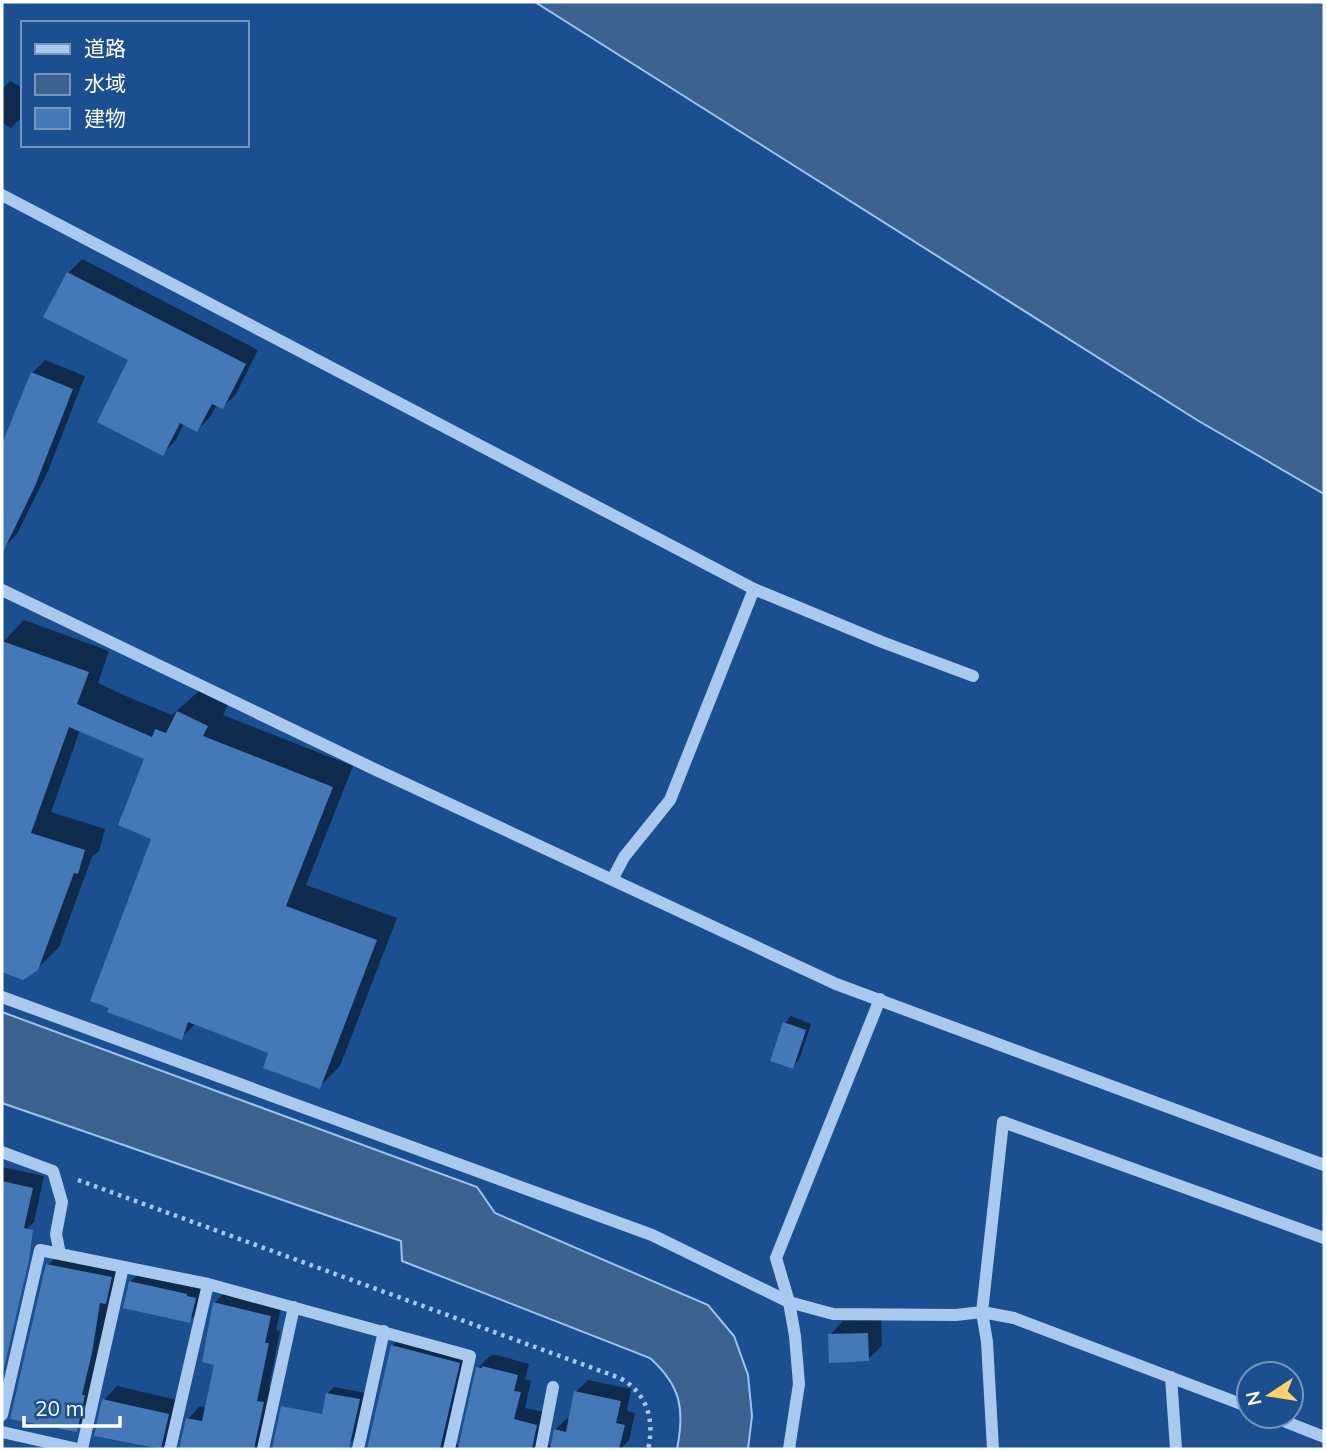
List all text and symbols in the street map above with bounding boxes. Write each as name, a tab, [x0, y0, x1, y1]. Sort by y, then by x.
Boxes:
legend	[21, 21, 248, 147]
text: 道路	[84, 35, 126, 61]
text: 水域	[84, 70, 126, 96]
text: 建物	[84, 105, 126, 131]
north arrow	[1235, 1360, 1305, 1430]
scale bar	[24, 1384, 121, 1428]
text: N	[1240, 1389, 1267, 1408]
text: 20 m	[35, 1395, 84, 1421]

